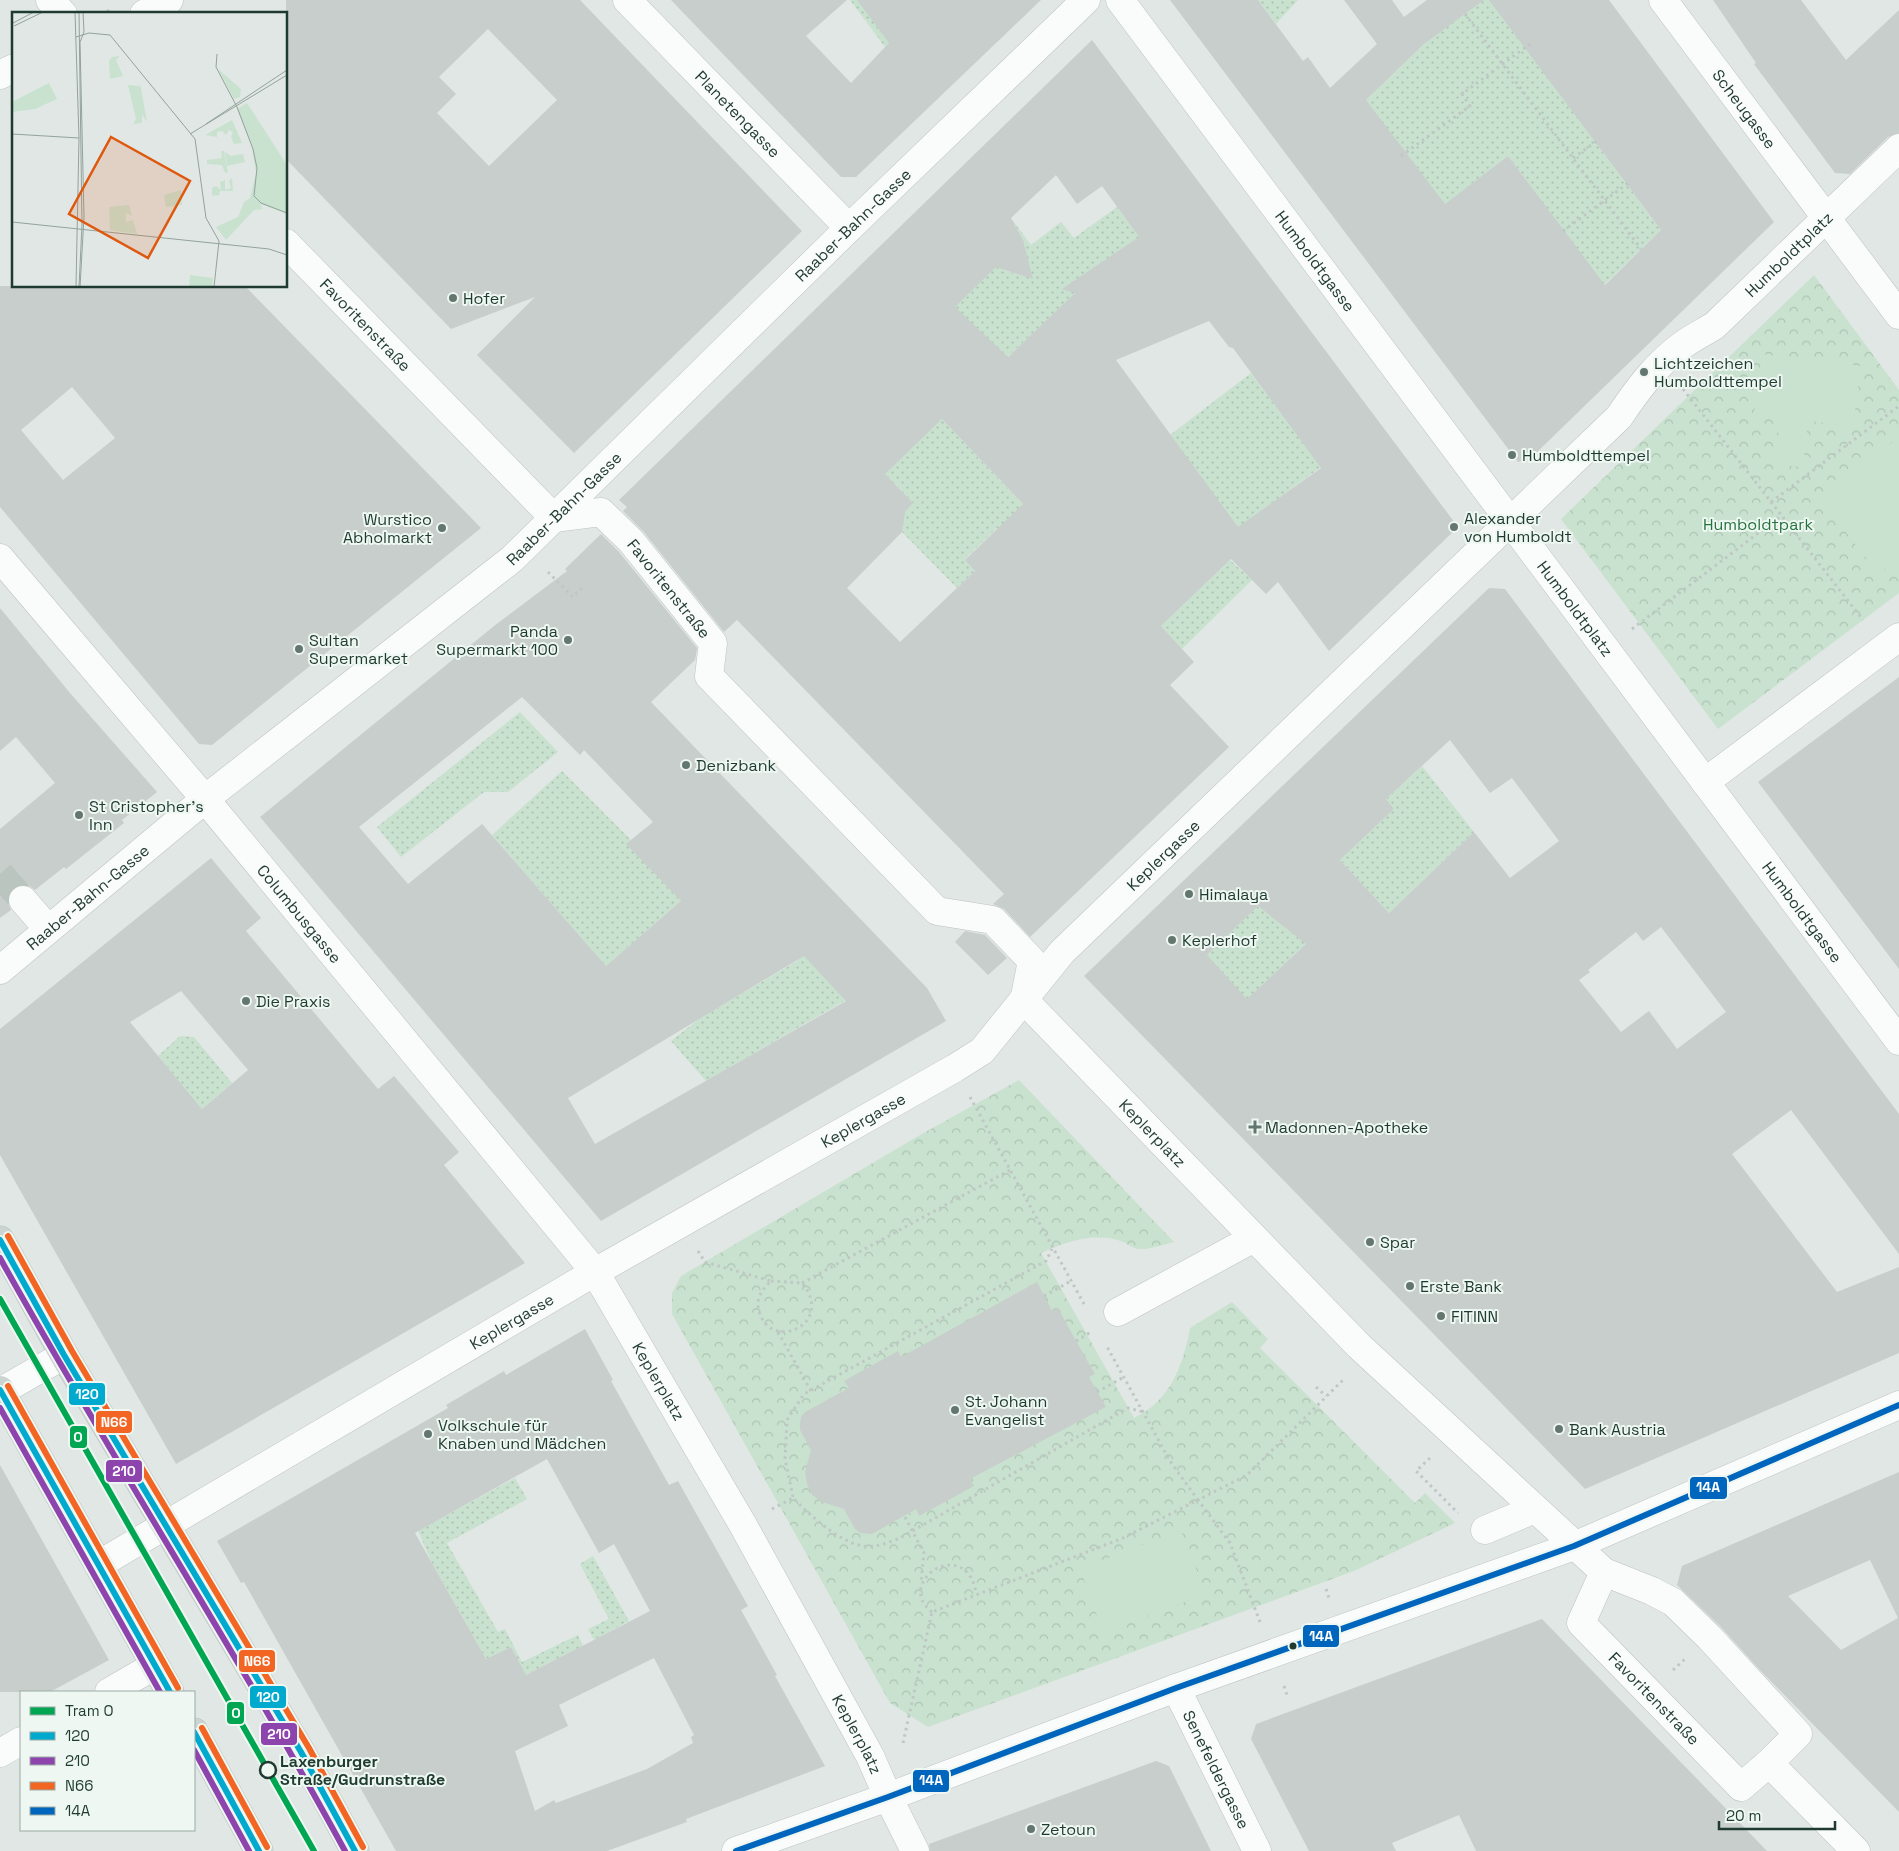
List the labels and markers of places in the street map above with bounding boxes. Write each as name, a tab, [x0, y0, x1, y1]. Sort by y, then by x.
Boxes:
place label: Hofer	[463, 288, 505, 309]
marker: Hofer	[447, 292, 459, 304]
place label: Lichtzeichen Humboldttempel	[1654, 353, 1782, 392]
marker: Lichtzeichen Humboldttempel	[1638, 366, 1650, 378]
place label: Humboldttempel	[1522, 445, 1650, 466]
marker: Humboldttempel	[1506, 449, 1518, 461]
place label: Alexander von Humboldt	[1464, 508, 1572, 547]
place label: Wurstico Abholmarkt	[343, 509, 432, 548]
marker: Alexander von Humboldt	[1448, 521, 1460, 533]
marker: Wurstico Abholmarkt	[436, 522, 448, 534]
place label: Panda Supermarkt 100	[436, 621, 558, 660]
place label: Sultan Supermarket	[309, 630, 408, 669]
marker: Panda Supermarkt 100	[562, 634, 574, 646]
marker: Sultan Supermarket	[293, 643, 305, 655]
place label: Denizbank	[696, 755, 776, 776]
marker: Denizbank	[680, 759, 692, 771]
place label: St Cristopher's Inn	[89, 796, 204, 835]
marker: St Cristopher's Inn	[73, 809, 85, 821]
place label: Himalaya	[1199, 884, 1268, 905]
marker: Himalaya	[1183, 888, 1195, 900]
place label: Keplerhof	[1182, 930, 1257, 951]
marker: Keplerhof	[1166, 934, 1178, 946]
place label: Die Praxis	[256, 991, 331, 1012]
marker: Die Praxis	[240, 995, 252, 1007]
place label: Madonnen-Apotheke	[1265, 1117, 1428, 1138]
marker: Madonnen-Apotheke	[1249, 1121, 1261, 1133]
place label: Spar	[1380, 1232, 1415, 1253]
marker: Spar	[1364, 1236, 1376, 1248]
place label: Erste Bank	[1420, 1276, 1502, 1297]
marker: Erste Bank	[1404, 1280, 1416, 1292]
place label: FITINN	[1451, 1306, 1498, 1327]
marker: FITINN	[1435, 1310, 1447, 1322]
place label: St. Johann Evangelist	[965, 1391, 1047, 1430]
marker: St. Johann Evangelist	[949, 1404, 961, 1416]
place label: Volkschule für Knaben und Mädchen	[438, 1415, 606, 1454]
place label: Bank Austria	[1569, 1419, 1666, 1440]
marker: Bank Austria	[1553, 1423, 1565, 1435]
marker: Volkschule für Knaben und Mädchen	[422, 1428, 434, 1440]
unlabelled marker	[1288, 1641, 1298, 1651]
place label: Laxenburger Straße/Gudrunstraße	[280, 1751, 445, 1790]
marker: Laxenburger Straße/Gudrunstraße	[259, 1761, 277, 1779]
place label: Zetoun	[1041, 1819, 1096, 1840]
marker: Zetoun	[1025, 1823, 1037, 1835]

